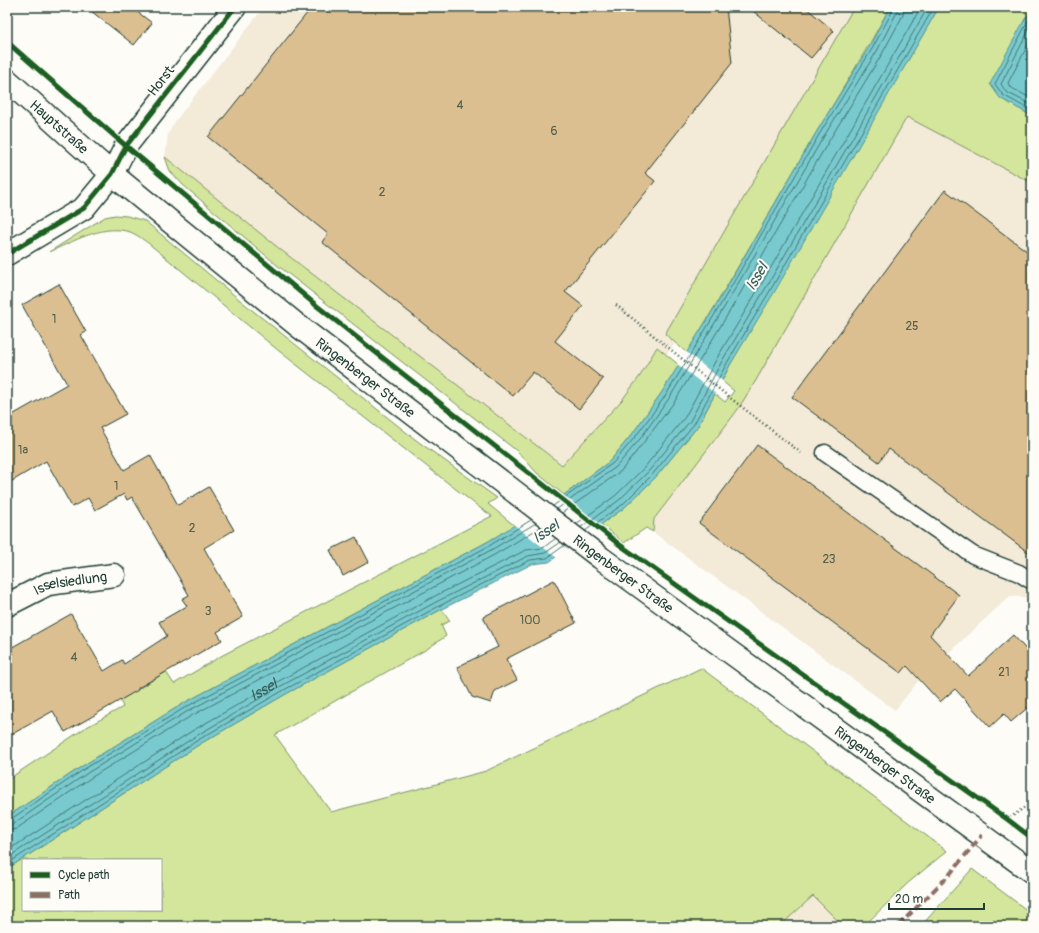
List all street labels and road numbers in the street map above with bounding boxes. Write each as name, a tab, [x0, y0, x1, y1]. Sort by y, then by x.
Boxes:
street label: Horst	[144, 62, 178, 99]
street label: Hauptstraße	[27, 96, 92, 157]
street label: Ringenberger Straße	[312, 334, 419, 421]
street label: Ringenberger Straße	[570, 531, 677, 617]
street label: Isselsiedlung	[30, 568, 108, 599]
street label: Ringenberger Straße	[831, 722, 939, 807]

